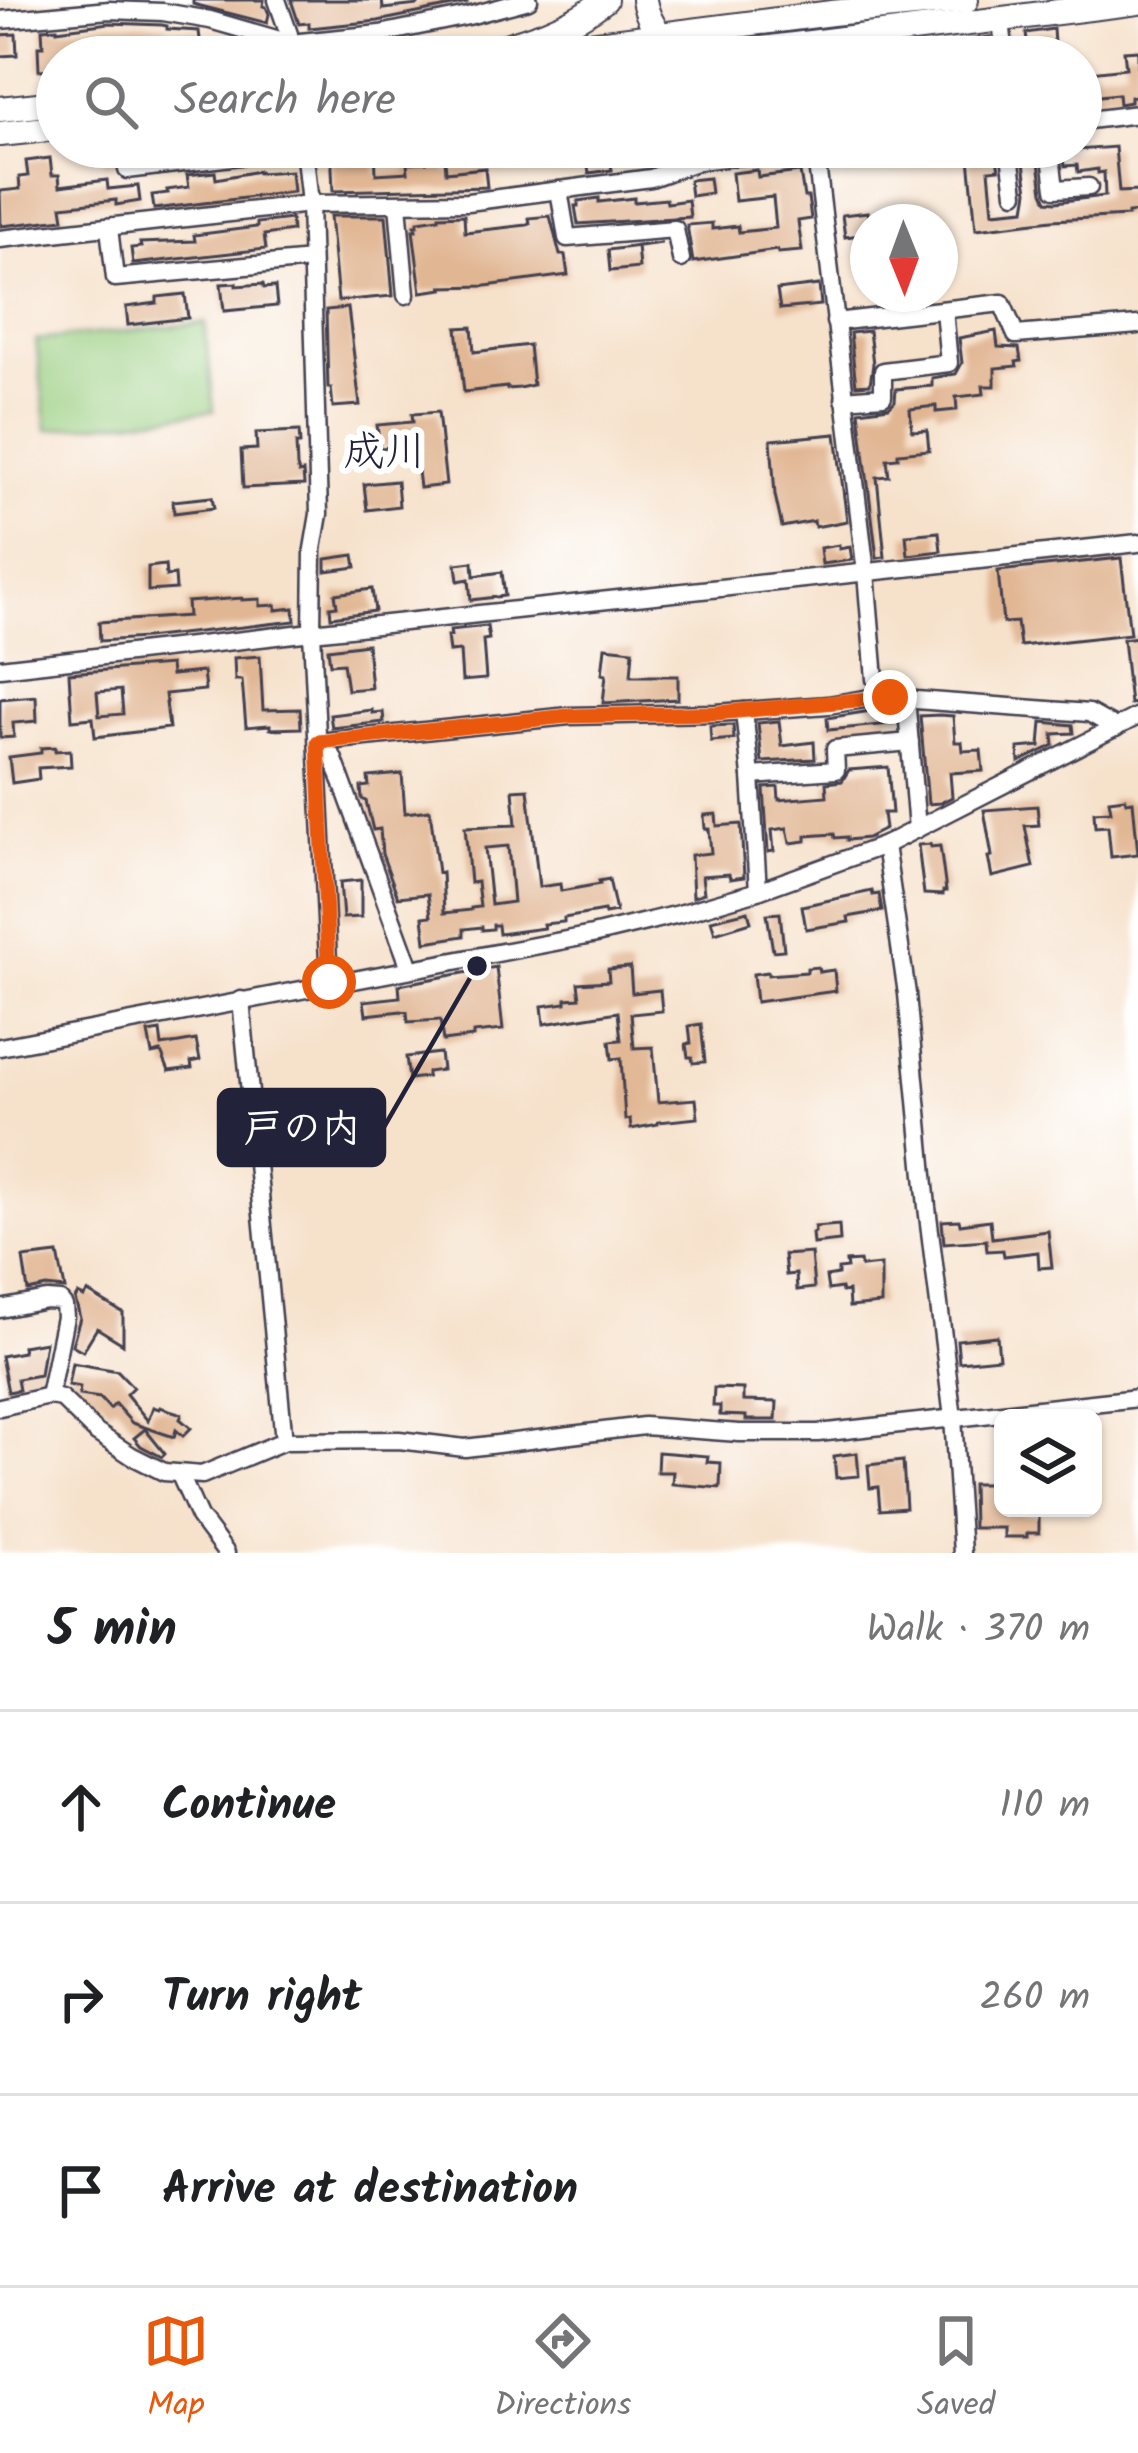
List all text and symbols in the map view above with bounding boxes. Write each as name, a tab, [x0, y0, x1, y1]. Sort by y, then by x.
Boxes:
search box	[36, 36, 1102, 168]
text: Search here	[174, 66, 396, 138]
icon: search	[78, 69, 144, 135]
north arrow	[850, 204, 958, 312]
district label: 成川	[343, 420, 427, 487]
route end	[863, 670, 917, 724]
route start	[302, 955, 356, 1009]
callout: 戸の内	[219, 1090, 384, 1165]
text: 戸の内	[243, 1100, 361, 1162]
map controls	[994, 1409, 1102, 1517]
button: layers	[994, 1409, 1102, 1517]
text: 5 min	[48, 1591, 177, 1672]
text: Walk · 370 m	[866, 1600, 1090, 1662]
text: Continue	[162, 1771, 336, 1843]
icon: ahead	[48, 1774, 114, 1840]
text: 110 m	[999, 1776, 1090, 1838]
text: Turn right	[162, 1963, 362, 2035]
icon: right	[48, 1966, 114, 2032]
text: 260 m	[979, 1968, 1090, 2030]
text: Arrive at destination	[162, 2155, 578, 2227]
icon: arrive	[48, 2158, 114, 2224]
tab: Map	[143, 2308, 209, 2433]
tab: Directions	[494, 2308, 631, 2433]
tab: Saved	[917, 2308, 995, 2433]

